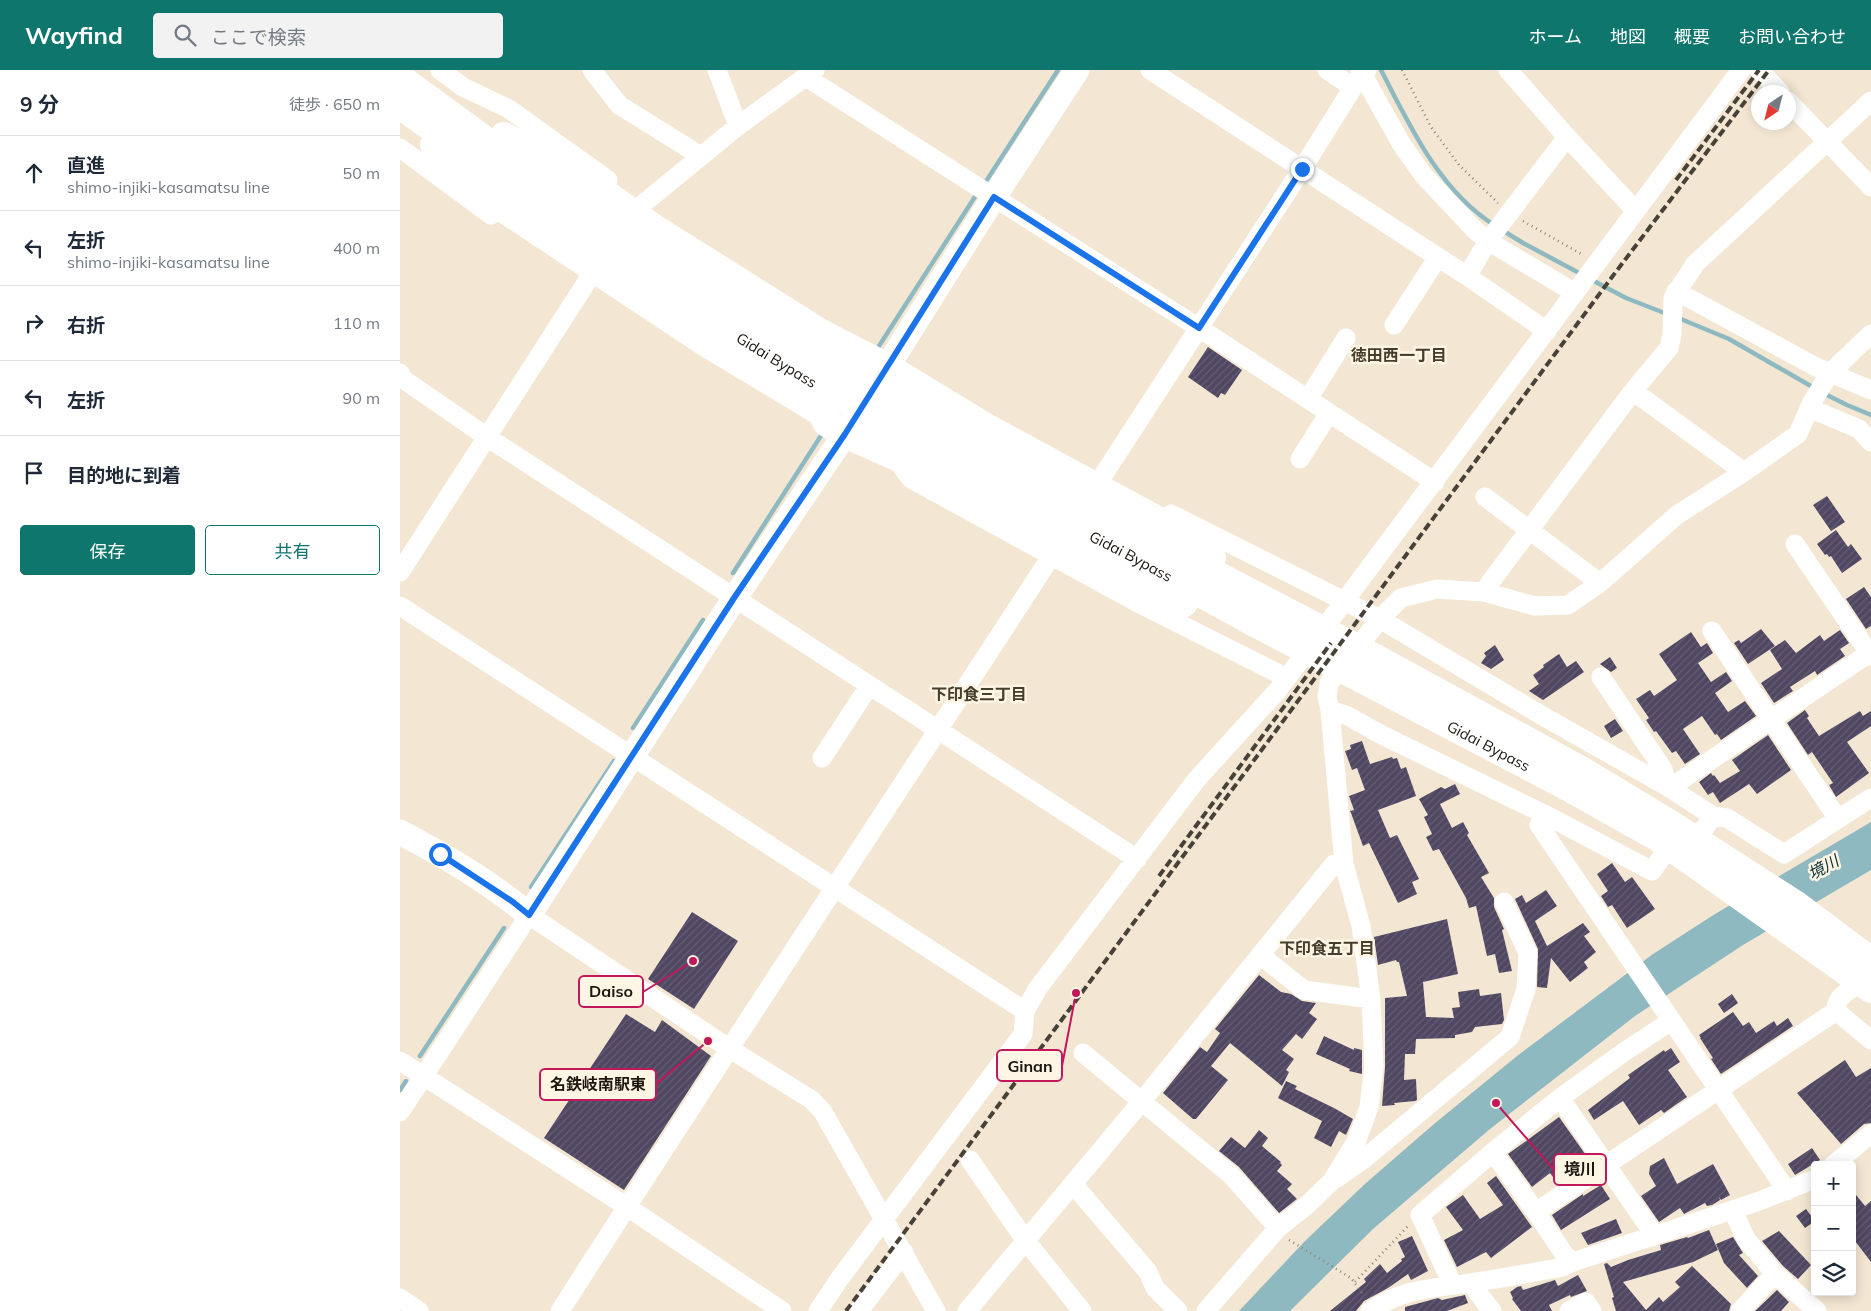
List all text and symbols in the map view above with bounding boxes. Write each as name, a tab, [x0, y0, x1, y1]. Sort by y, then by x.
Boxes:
search box	[153, 13, 503, 58]
text: Wayfind	[25, 20, 123, 50]
icon: search	[171, 21, 199, 49]
text: ここで検索	[211, 25, 306, 49]
text: ホーム	[1529, 25, 1582, 48]
text: 地図	[1610, 25, 1646, 48]
text: 概要	[1674, 25, 1710, 48]
text: お問い合わせ	[1738, 25, 1846, 48]
north arrow	[1751, 85, 1796, 130]
text: 9 分	[20, 91, 59, 117]
text: 徒歩 · 650 m	[289, 94, 380, 114]
text: 直進	[67, 153, 105, 177]
route end	[1291, 158, 1314, 181]
icon: ahead	[20, 159, 48, 187]
text: 50 m	[343, 163, 380, 183]
text: shimo-injiki-kasamatsu line	[67, 177, 270, 197]
text: 左折	[67, 228, 105, 252]
icon: left	[20, 234, 48, 262]
text: 400 m	[333, 238, 380, 258]
text: shimo-injiki-kasamatsu line	[67, 252, 270, 272]
icon: right	[20, 309, 48, 337]
text: 右折	[67, 313, 105, 337]
text: 110 m	[333, 313, 380, 333]
street label: Gidai Bypass	[733, 328, 821, 392]
district label: 徳田西一丁目	[1351, 345, 1447, 365]
icon: left	[20, 384, 48, 412]
text: 左折	[67, 388, 105, 412]
text: 90 m	[343, 388, 380, 408]
icon: arrive	[20, 459, 48, 487]
text: 目的地に到着	[67, 463, 181, 487]
button: 保存	[20, 525, 195, 575]
button: 共有	[205, 525, 380, 575]
street label: Gidai Bypass	[1086, 526, 1176, 586]
district label: 下印食三丁目	[931, 684, 1027, 704]
street label: Gidai Bypass	[1444, 716, 1534, 775]
route start	[429, 843, 452, 866]
water label: 境川	[1804, 850, 1844, 884]
district label: 下印食五丁目	[1279, 938, 1375, 958]
callout: Daiso	[579, 976, 643, 1007]
text: Daiso	[589, 981, 633, 1001]
callout: Ginan	[997, 1050, 1062, 1081]
text: Ginan	[1007, 1056, 1053, 1076]
callout: 名鉄岐南駅東	[540, 1069, 656, 1100]
text: 名鉄岐南駅東	[550, 1074, 646, 1094]
callout: 境川	[1554, 1154, 1606, 1185]
text: 境川	[1564, 1159, 1596, 1179]
map controls	[1811, 1161, 1856, 1296]
button: +	[1811, 1161, 1856, 1206]
button: −	[1811, 1206, 1856, 1251]
button: layers	[1811, 1251, 1856, 1296]

